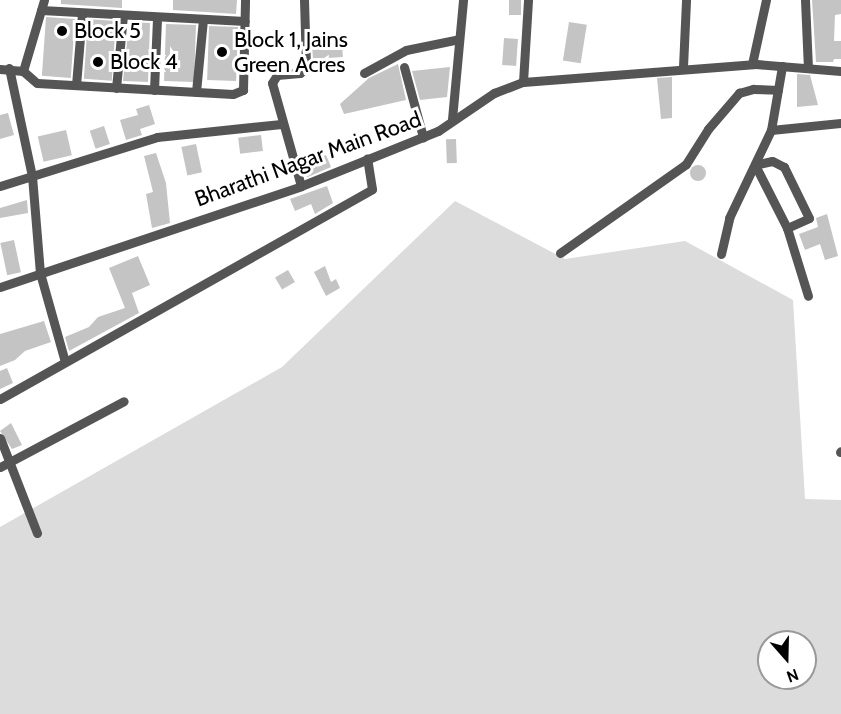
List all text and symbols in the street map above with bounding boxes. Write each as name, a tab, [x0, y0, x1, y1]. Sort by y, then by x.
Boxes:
place label: Block 5	[74, 18, 141, 44]
marker: Block 5	[55, 24, 69, 38]
place label: Block 1, Jains Green Acres	[234, 26, 348, 78]
marker: Block 1, Jains Green Acres	[215, 45, 229, 59]
place label: Block 4	[110, 49, 178, 75]
marker: Block 4	[91, 55, 105, 69]
street label: Bharathi Nagar Main Road	[191, 106, 425, 212]
north arrow	[757, 630, 817, 690]
text: N	[784, 665, 801, 686]

